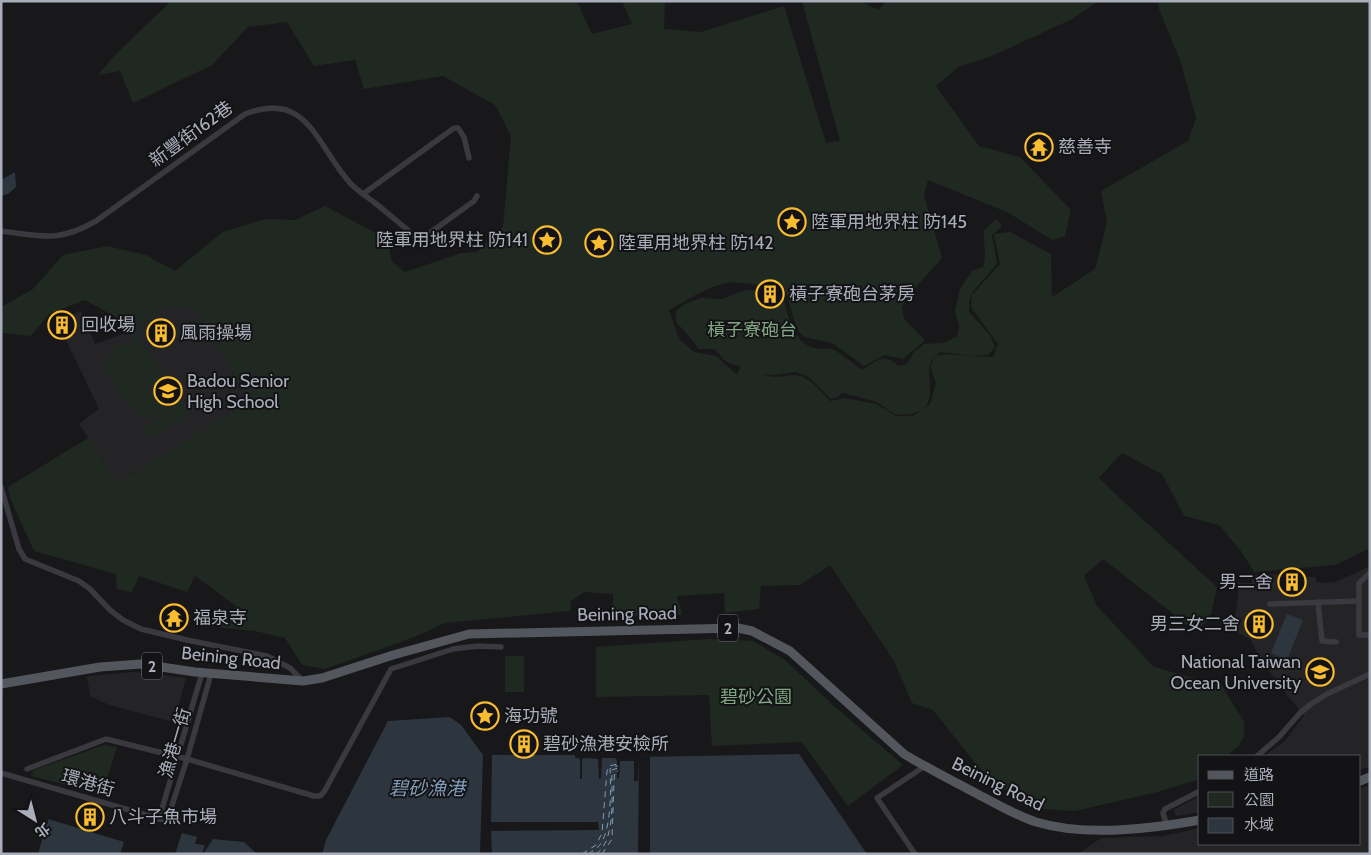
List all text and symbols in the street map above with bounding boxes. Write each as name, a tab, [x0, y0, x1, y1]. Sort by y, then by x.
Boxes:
street label: 新豐街162巷	[145, 96, 237, 172]
temple icon: 慈善寺	[1024, 132, 1054, 162]
place label: 慈善寺	[1058, 136, 1112, 158]
place icon: 陸軍用地界柱 防145	[777, 207, 807, 237]
place label: 陸軍用地界柱 防145	[811, 211, 967, 233]
place icon: 陸軍用地界柱 防141	[532, 225, 562, 255]
place icon: 陸軍用地界柱 防142	[584, 228, 614, 258]
place label: 陸軍用地界柱 防141	[376, 229, 528, 251]
place label: 陸軍用地界柱 防142	[618, 232, 774, 254]
building icon: 槓子寮砲台茅房	[755, 279, 785, 309]
place label: 槓子寮砲台茅房	[789, 283, 915, 305]
building icon: 回收場	[47, 310, 77, 340]
place label: 回收場	[81, 314, 135, 336]
building icon: 風雨操場	[146, 318, 176, 348]
park label: 槓子寮砲台	[707, 319, 797, 341]
place label: 風雨操場	[180, 322, 252, 344]
place label: Badou Senior High School	[187, 370, 289, 413]
school or university icon: Badou Senior High School	[153, 376, 183, 406]
building icon: 男二舍	[1277, 567, 1307, 597]
place label: 男二舍	[1219, 571, 1273, 593]
street label: Beining Road	[577, 602, 677, 626]
temple icon: 福泉寺	[159, 603, 189, 633]
place label: 福泉寺	[193, 607, 247, 629]
building icon: 男三女二舍	[1244, 609, 1274, 639]
place label: 男三女二舍	[1150, 613, 1240, 635]
road number: 2	[718, 614, 738, 641]
street label: Beining Road	[180, 642, 282, 674]
place label: National Taiwan Ocean University	[1171, 651, 1301, 694]
road number: 2	[142, 652, 162, 679]
school or university icon: National Taiwan Ocean University	[1305, 657, 1335, 687]
park label: 碧砂公園	[720, 686, 792, 708]
place icon: 海功號	[470, 701, 500, 731]
street label: 漁港一街	[155, 705, 195, 781]
place label: 海功號	[504, 705, 558, 727]
building icon: 碧砂漁港安檢所	[509, 729, 539, 759]
place label: 碧砂漁港安檢所	[543, 733, 669, 755]
street label: Beining Road	[948, 752, 1048, 816]
legend	[1198, 755, 1361, 845]
street label: 環港街	[59, 765, 117, 801]
text: 道路	[1244, 766, 1274, 784]
water label: 碧砂漁港	[389, 777, 468, 800]
text: 公園	[1244, 791, 1274, 809]
north arrow	[10, 795, 60, 845]
building icon: 八斗子魚市場	[75, 802, 105, 832]
place label: 八斗子魚市場	[109, 806, 217, 828]
text: 水域	[1244, 816, 1274, 834]
text: 北	[32, 819, 54, 842]

